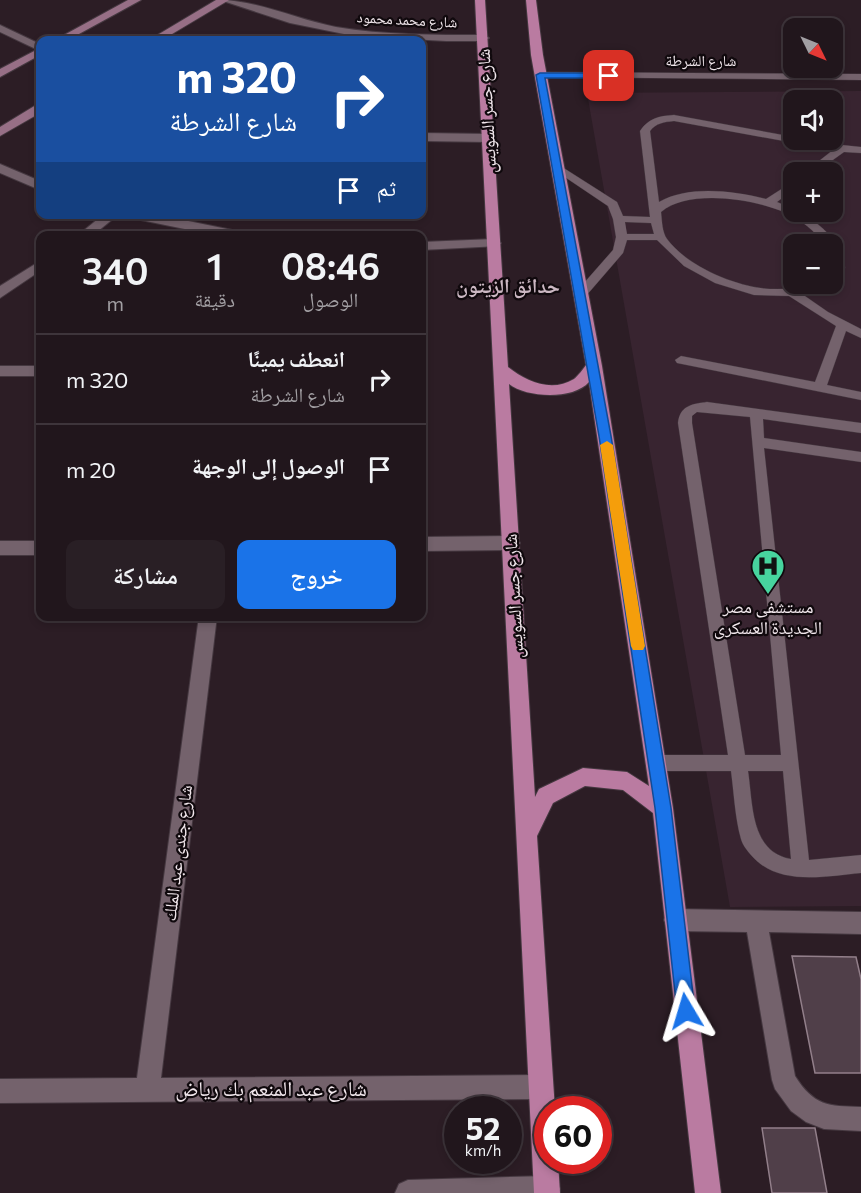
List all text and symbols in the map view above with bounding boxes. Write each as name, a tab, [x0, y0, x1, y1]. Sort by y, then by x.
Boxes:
street label: شارع محمد محمود	[356, 7, 458, 33]
north arrow	[783, 18, 843, 78]
map controls	[783, 18, 843, 294]
street label: شارع جسر السويس	[472, 48, 501, 174]
text: 320 m	[177, 50, 297, 102]
pin	[583, 50, 634, 101]
street label: شارع الشرطة	[666, 51, 737, 71]
icon: arrive	[592, 59, 625, 92]
icon: right	[318, 60, 396, 138]
button: sound	[783, 90, 843, 150]
text: شارع الشرطة	[170, 104, 297, 137]
button: +	[783, 162, 843, 222]
icon: arrive	[332, 174, 365, 207]
text: ثم	[377, 174, 396, 201]
button: −	[783, 234, 843, 294]
text: 1	[207, 243, 223, 287]
text: 08:46	[281, 243, 380, 287]
text: 340	[82, 248, 148, 292]
district label: حدائق الزيتون	[456, 273, 560, 299]
text: دقيقة	[194, 287, 235, 311]
text: الوصول	[303, 287, 358, 311]
text: m	[106, 291, 124, 315]
text: انعطف يمينًا	[247, 345, 345, 372]
icon: right	[363, 363, 396, 396]
text: 320 m	[66, 366, 128, 393]
text: شارع الشرطة	[251, 382, 345, 406]
text: الوصول إلى الوجهة	[192, 452, 345, 479]
icon: arrive	[363, 453, 396, 486]
text: 20 m	[66, 456, 116, 483]
street label: شارع جسر السويس	[499, 533, 528, 659]
button: مشاركة	[66, 540, 225, 609]
button: خروج	[237, 540, 396, 609]
hospital icon: مستشفى مصر الجديدة العسكرى	[750, 548, 786, 595]
place label: مستشفى مصر الجديدة العسكرى	[714, 595, 822, 639]
street label: شارع جندى عبد الملك	[158, 784, 197, 922]
position arrow	[654, 979, 718, 1043]
street label: شارع عبد المنعم بك رياض	[175, 1075, 367, 1103]
speed limit sign: 60	[534, 1096, 612, 1174]
text: 52	[466, 1109, 500, 1146]
text: km/h	[465, 1141, 501, 1159]

